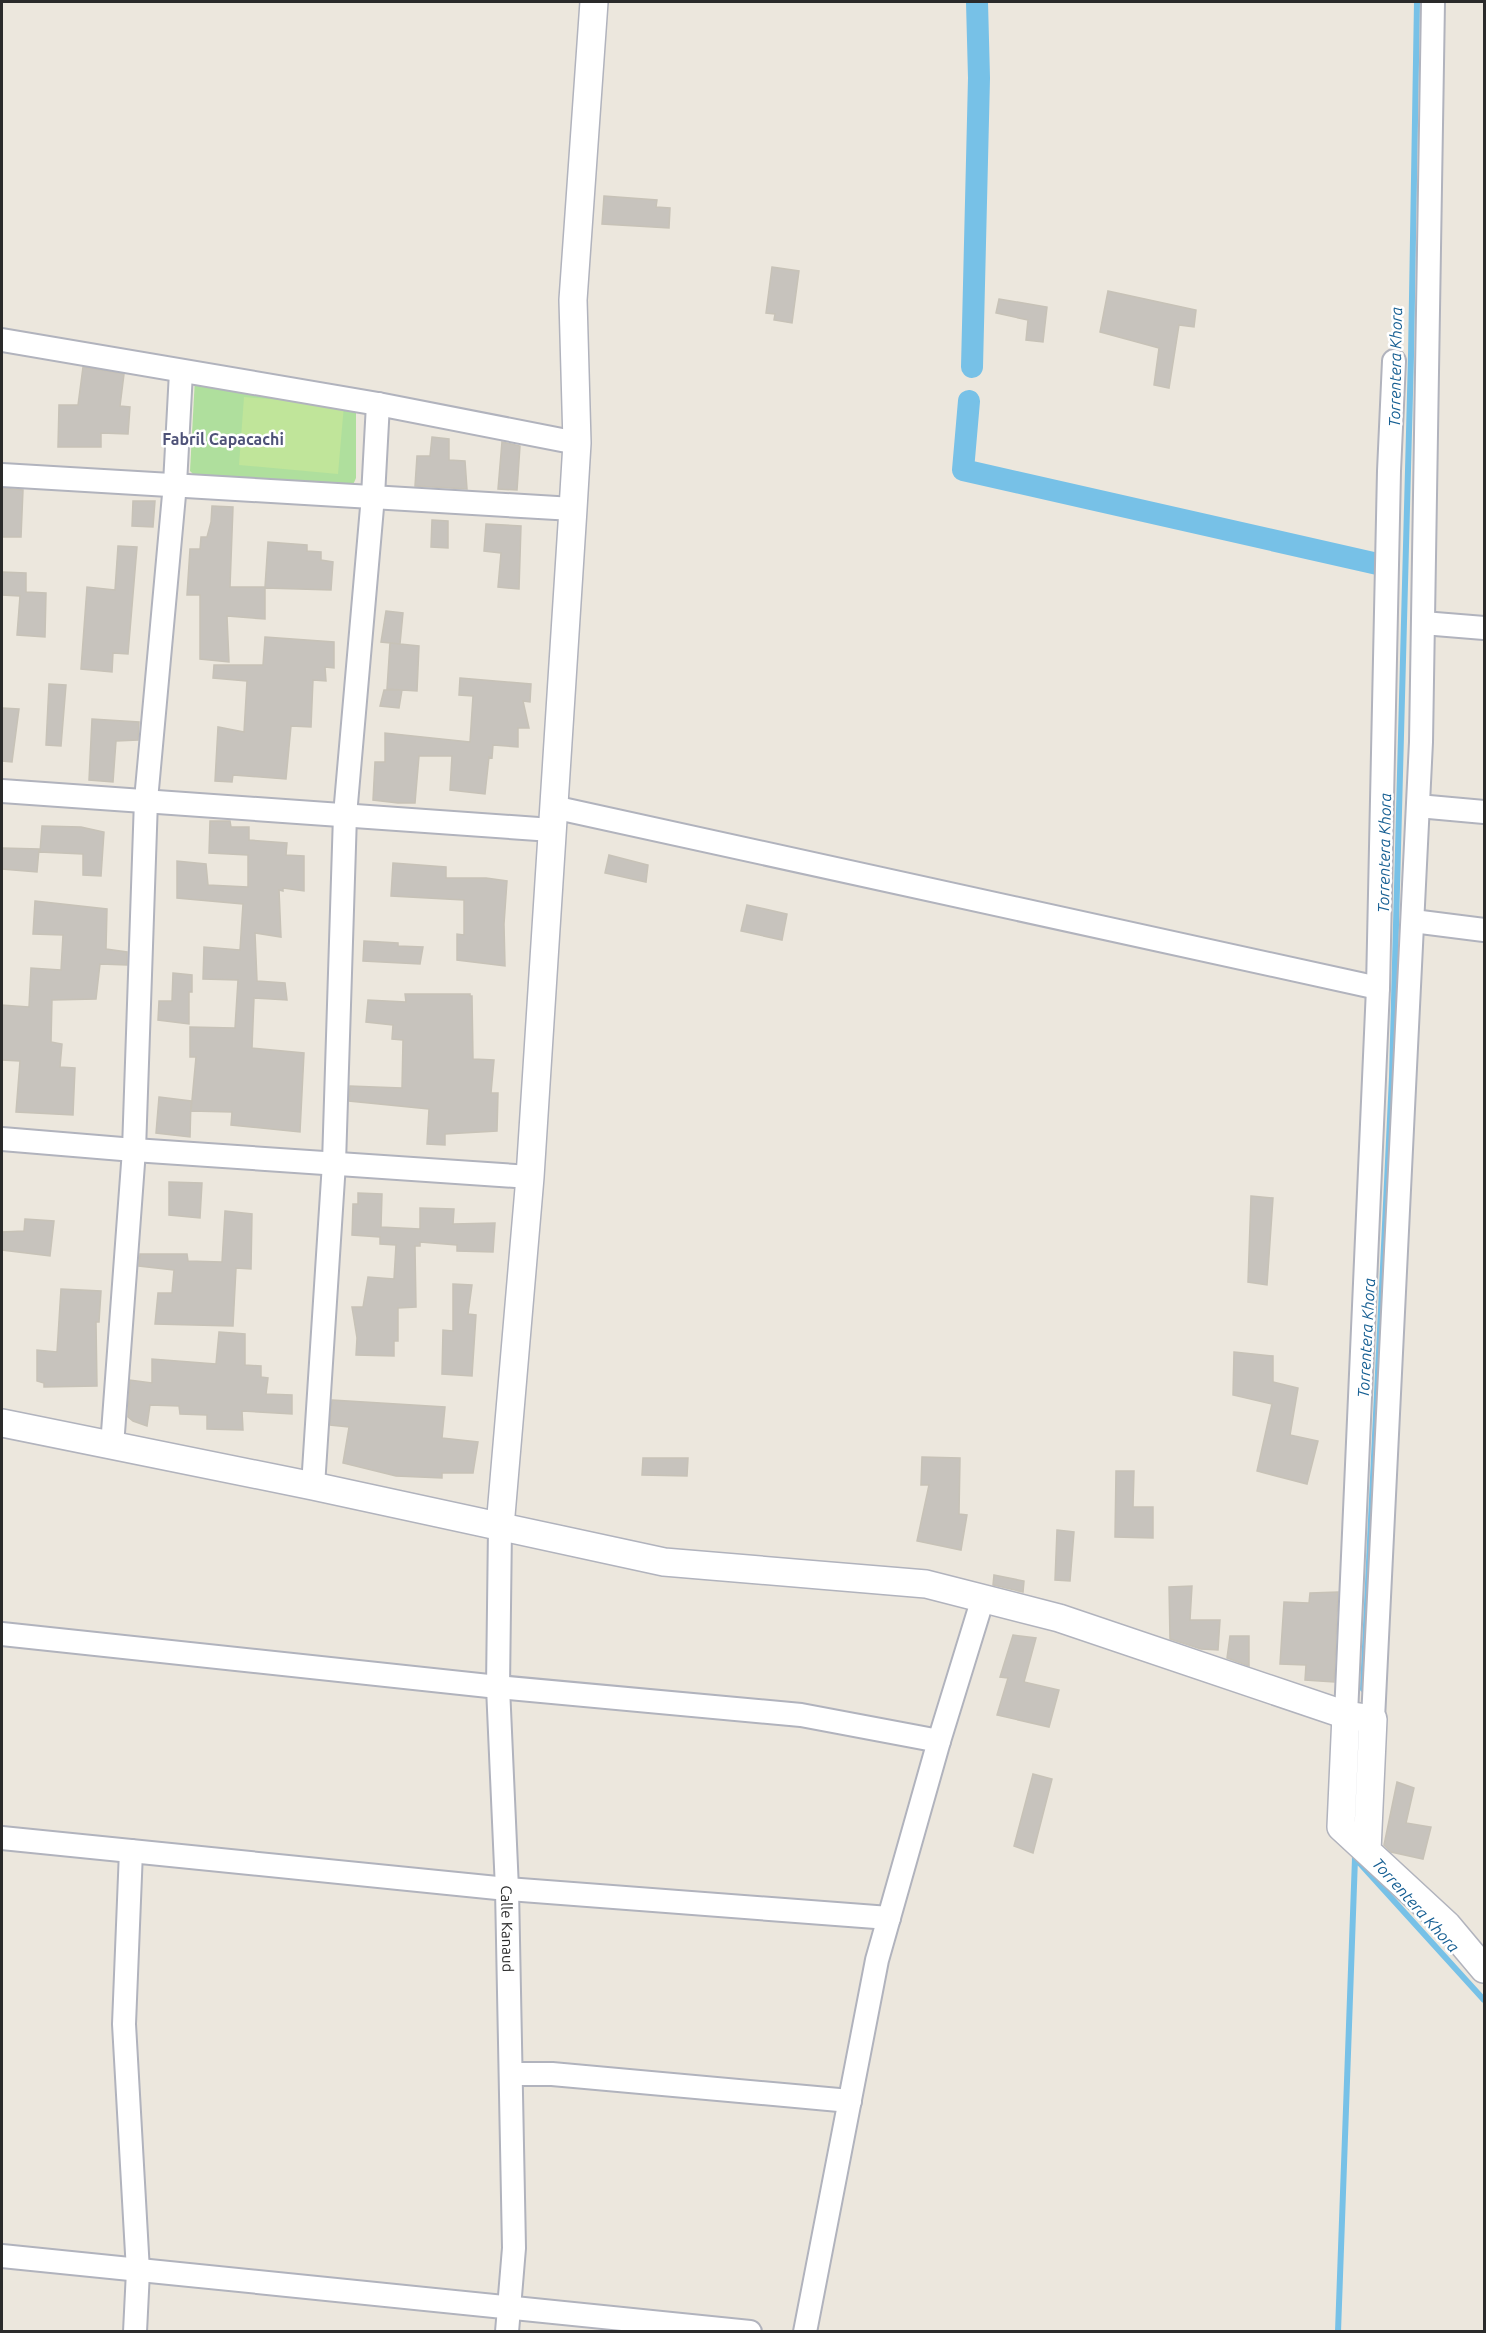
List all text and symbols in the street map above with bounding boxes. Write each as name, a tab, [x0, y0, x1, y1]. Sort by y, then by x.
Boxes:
water label: Torrentera Khora	[1385, 306, 1405, 427]
district label: Fabril Capacachi	[162, 430, 284, 448]
water label: Torrentera Khora	[1374, 792, 1394, 913]
water label: Torrentera Khora	[1354, 1277, 1378, 1399]
water label: Torrentera Khora	[1369, 1854, 1463, 1956]
street label: Calle Kanaud	[498, 1885, 517, 1972]

